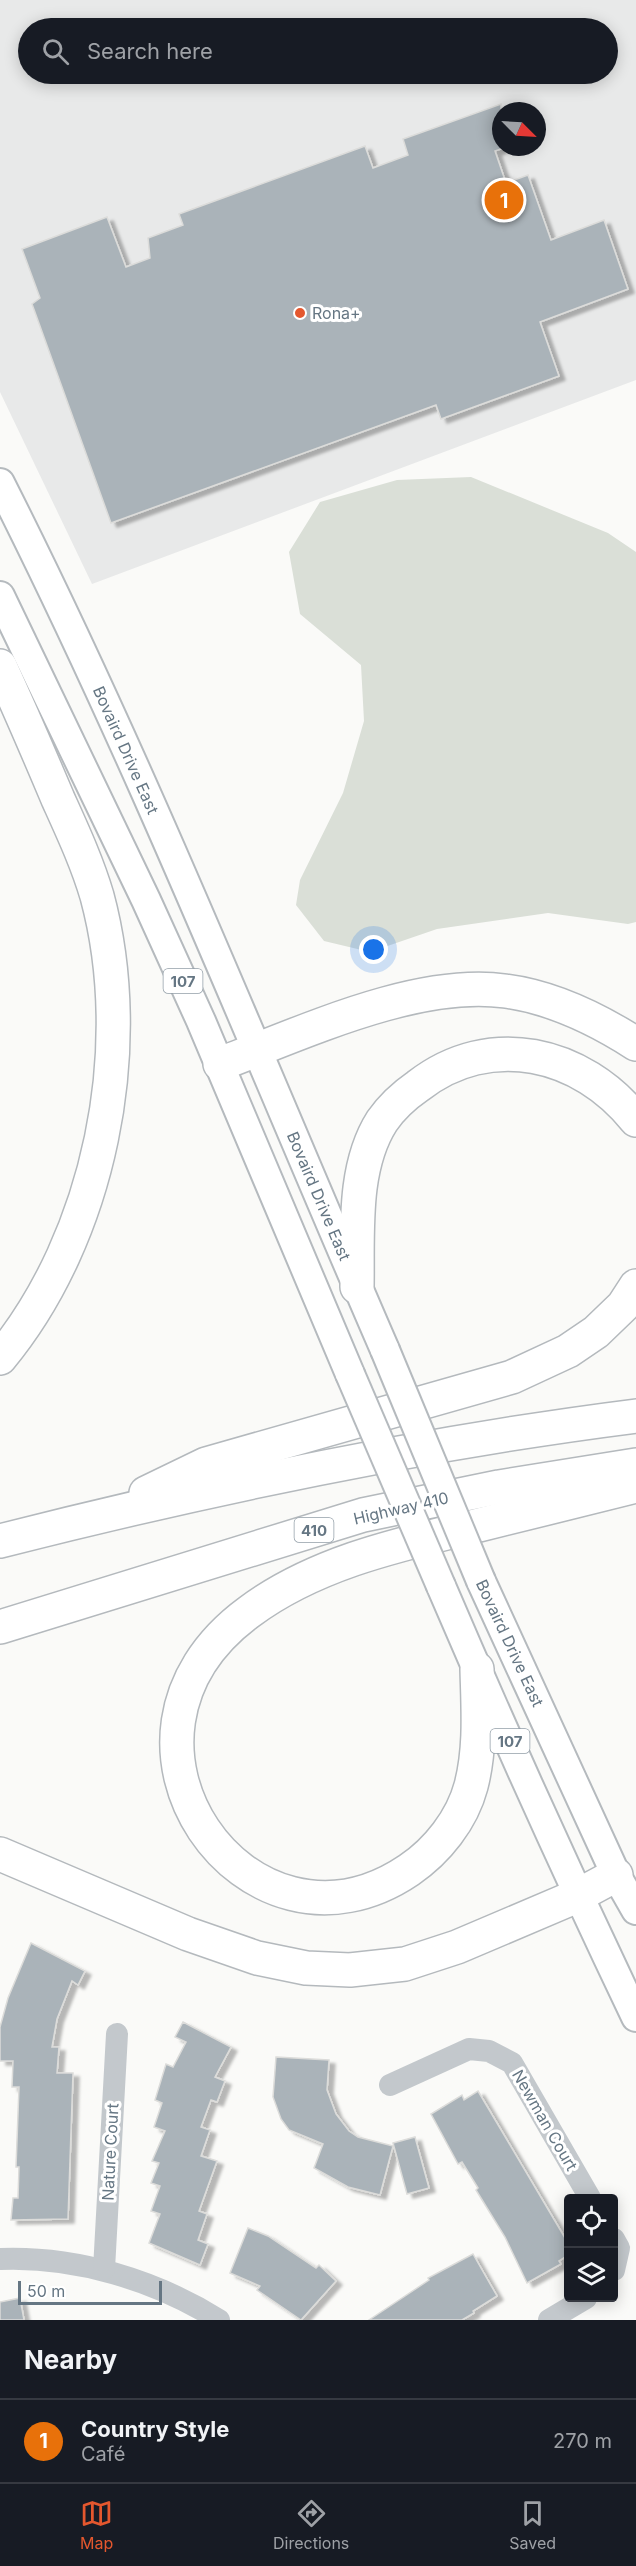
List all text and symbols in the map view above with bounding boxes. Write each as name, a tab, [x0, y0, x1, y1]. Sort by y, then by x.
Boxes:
search box	[18, 18, 618, 84]
icon: search	[39, 35, 72, 68]
text: Search here	[87, 38, 213, 64]
north arrow	[492, 102, 546, 156]
pin: 1	[484, 178, 524, 222]
place label: Rona+	[312, 303, 361, 323]
marker: Rona+	[293, 306, 307, 320]
street label: Bovaird Drive East	[89, 683, 163, 817]
your location	[359, 935, 388, 964]
road number: 107	[164, 969, 202, 993]
street label: Bovaird Drive East	[283, 1129, 355, 1263]
street label: Highway 410	[351, 1487, 451, 1529]
road number: 410	[294, 1518, 334, 1542]
street label: Bovaird Drive East	[472, 1576, 548, 1710]
road number: 107	[490, 1729, 530, 1753]
street label: Newman Court	[508, 2066, 582, 2174]
street label: Nature Court	[97, 2103, 123, 2201]
map controls	[564, 2194, 618, 2302]
button: locate	[564, 2194, 618, 2248]
button: layers	[564, 2248, 618, 2302]
scale bar	[18, 2278, 162, 2306]
text: 50 m	[27, 2281, 65, 2301]
text: Nearby	[24, 2344, 117, 2375]
text: Country Style	[81, 2416, 229, 2442]
text: 1	[39, 2429, 48, 2453]
text: 270 m	[553, 2429, 612, 2453]
text: Café	[81, 2442, 125, 2466]
tab: Map	[80, 2497, 113, 2553]
tab: Directions	[273, 2497, 349, 2553]
tab: Saved	[509, 2497, 556, 2553]

